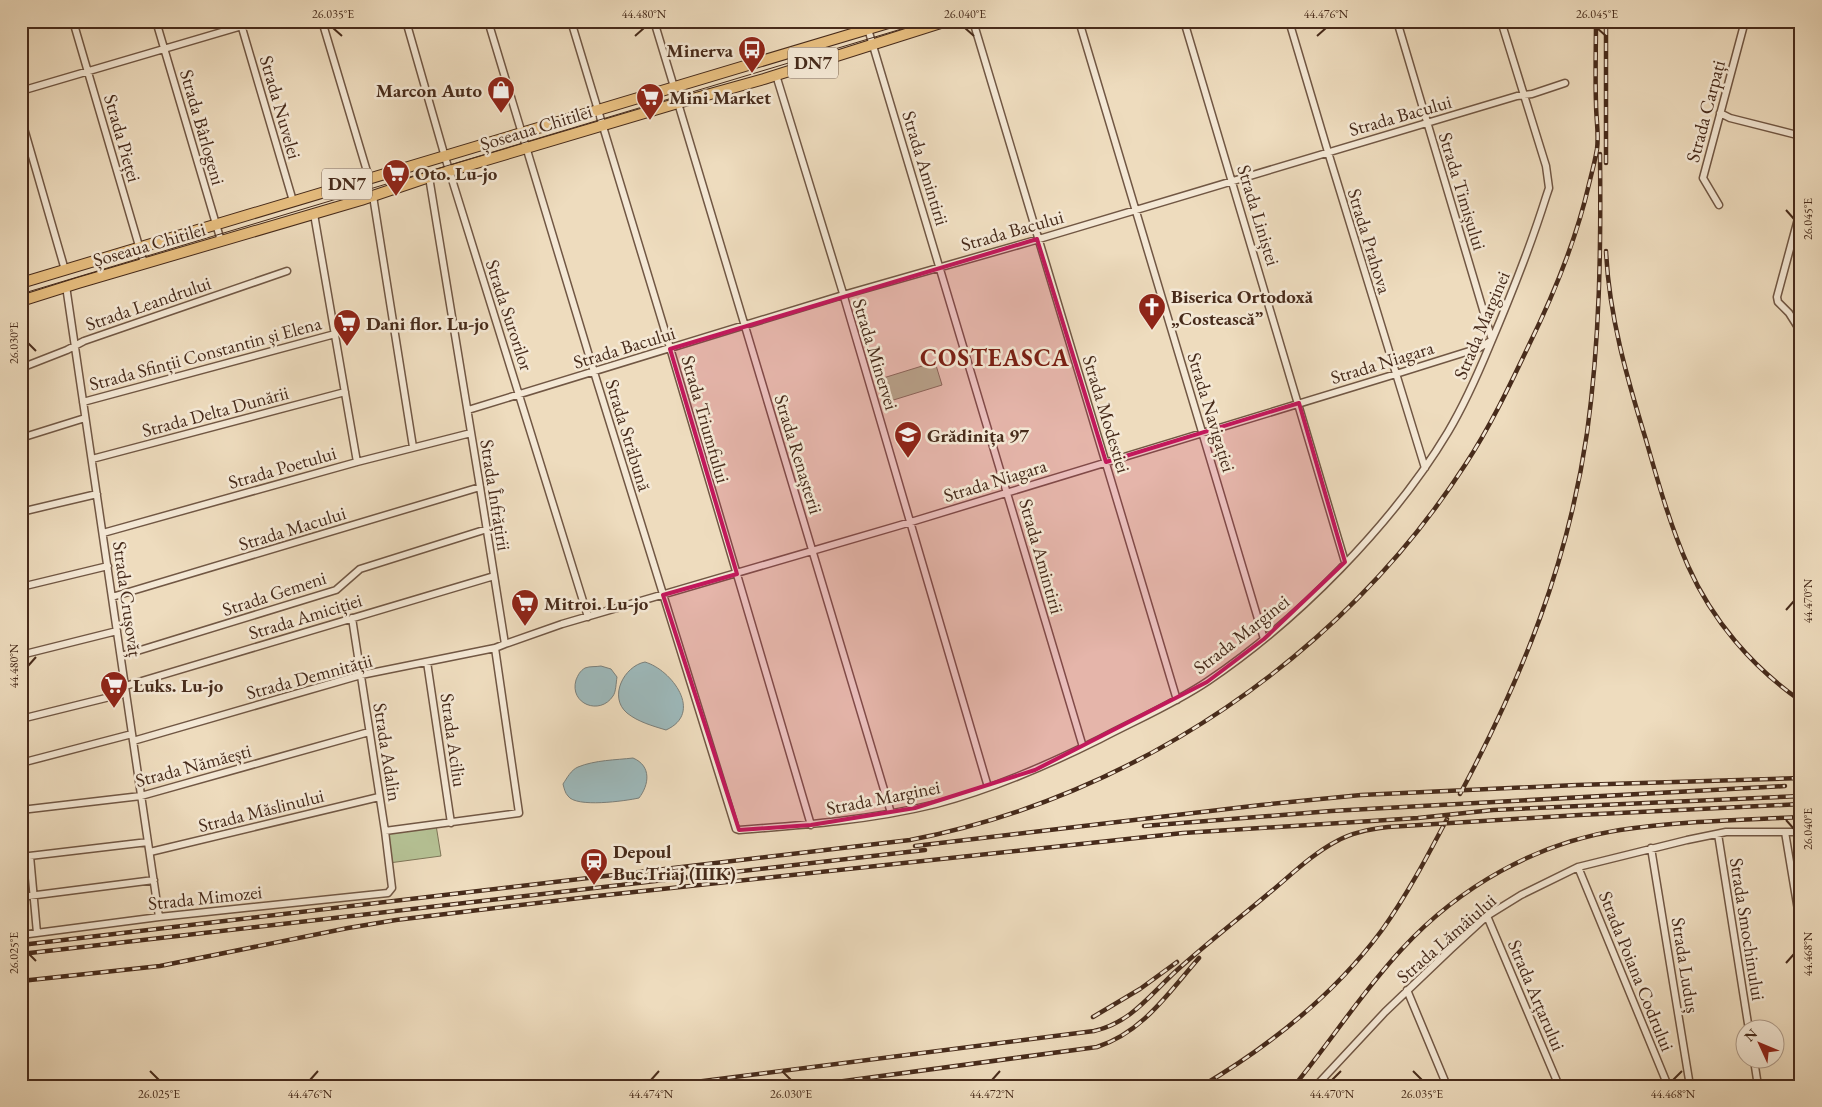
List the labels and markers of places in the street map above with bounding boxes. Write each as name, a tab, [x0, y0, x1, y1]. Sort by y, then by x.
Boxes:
bus stop icon: Minerva	[737, 35, 767, 74]
place label: Minerva	[666, 38, 734, 63]
shop icon: Marcon Auto	[486, 75, 516, 114]
place label: Marcon Auto	[376, 78, 482, 103]
supermarket icon: Mini Market	[635, 82, 665, 121]
place label: Mini Market	[669, 85, 771, 110]
supermarket icon: Oto. Lu-jo	[381, 158, 411, 197]
place label: Oto. Lu-jo	[415, 161, 498, 186]
place label: Biserica Ortodoxă „Costească”	[1171, 284, 1314, 331]
church icon: Biserica Ortodoxă „Costească”	[1137, 292, 1167, 331]
supermarket icon: Dani flor. Lu-jo	[332, 308, 362, 347]
place label: Dani flor. Lu-jo	[366, 311, 489, 336]
school or university icon: Grădinița 97	[893, 420, 923, 459]
place label: Grădinița 97	[927, 423, 1030, 448]
supermarket icon: Mitroi. Lu-jo	[510, 588, 540, 627]
place label: Mitroi. Lu-jo	[544, 591, 649, 616]
supermarket icon: Luks. Lu-jo	[99, 670, 129, 709]
place label: Luks. Lu-jo	[133, 673, 224, 698]
place label: Depoul Buc.Triaj (IIIK)	[613, 839, 736, 886]
station icon: Depoul Buc.Triaj (IIIK)	[579, 847, 609, 886]

